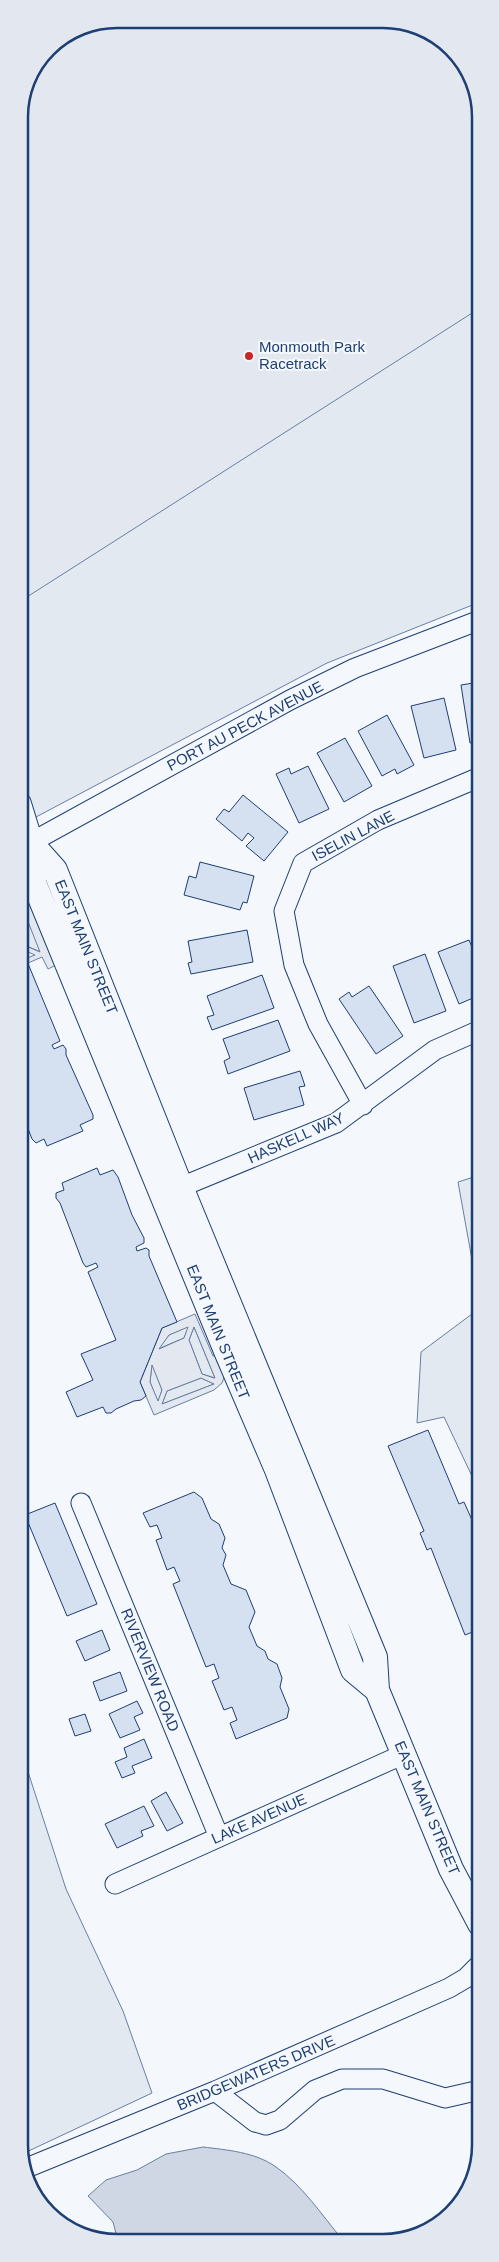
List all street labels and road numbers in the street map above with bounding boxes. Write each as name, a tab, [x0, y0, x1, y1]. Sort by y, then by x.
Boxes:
street label: PORT AU PECK AVENUE	[164, 677, 326, 774]
street label: ISELIN LANE	[309, 807, 397, 864]
street label: EAST MAIN STREET	[52, 877, 121, 1017]
street label: HASKELL WAY	[245, 1109, 347, 1166]
street label: EAST MAIN STREET	[184, 1262, 253, 1402]
street label: RIVERVIEW ROAD	[118, 1606, 183, 1734]
street label: EAST MAIN STREET	[392, 1738, 463, 1877]
street label: LAKE AVENUE	[209, 1790, 309, 1847]
street label: BRIDGEWATERS DRIVE	[174, 2031, 337, 2114]

